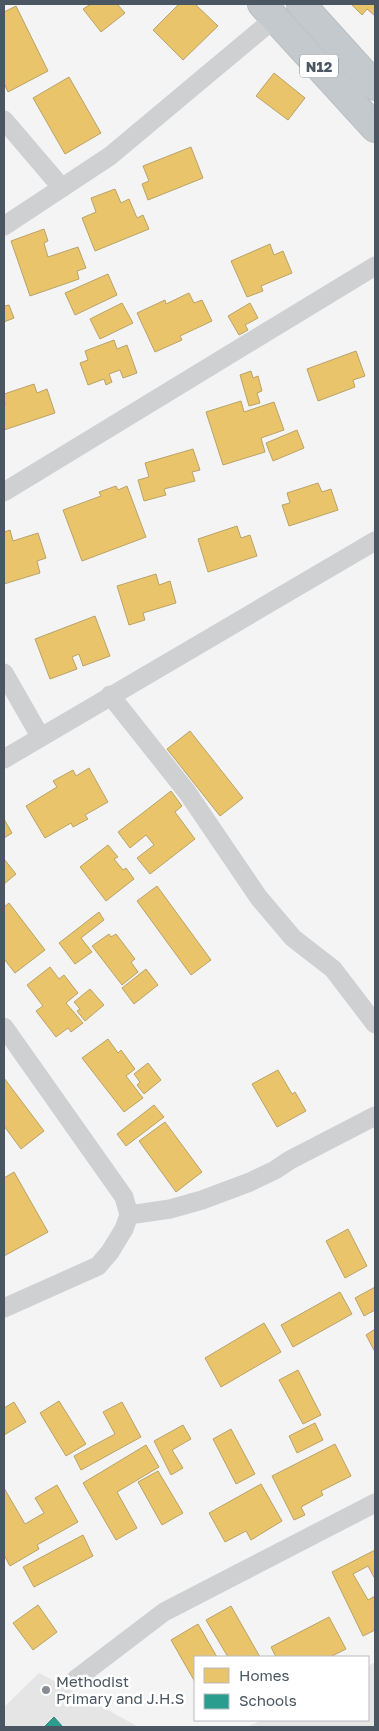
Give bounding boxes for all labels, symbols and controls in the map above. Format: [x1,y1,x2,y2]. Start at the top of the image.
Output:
road number: N12 [300,54,338,78]
legend [194,1656,369,1721]
text: Homes [239,1666,289,1684]
place label: Methodist Primary and J.H.S [56,1672,184,1707]
marker: Methodist Primary and J.H.S [40,1684,52,1696]
text: Schools [239,1691,297,1709]

